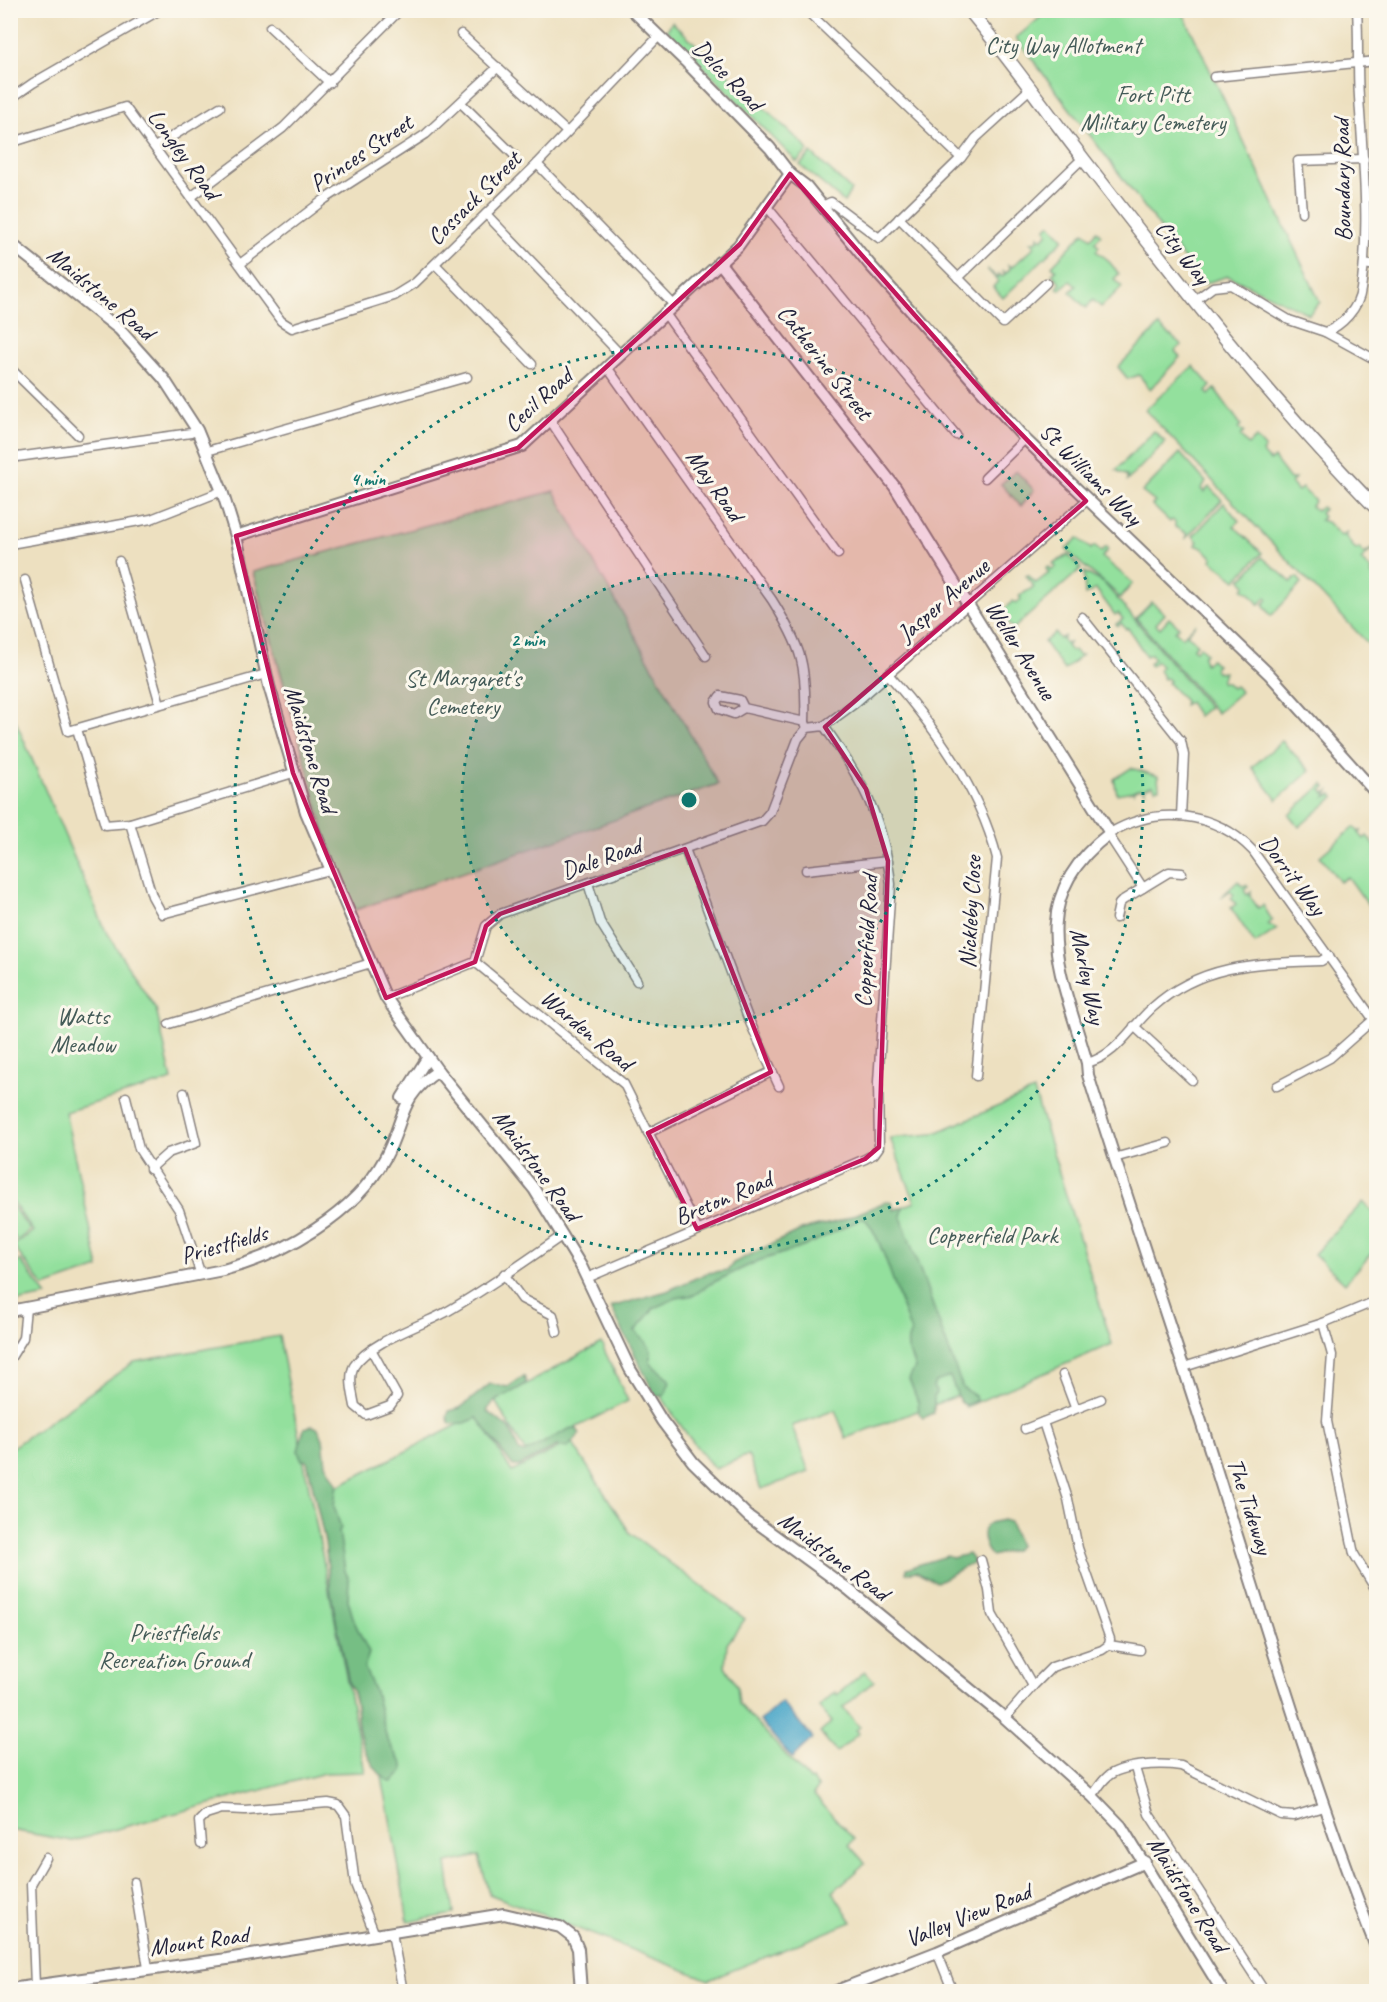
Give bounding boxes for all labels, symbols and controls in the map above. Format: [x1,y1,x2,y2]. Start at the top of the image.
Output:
park label: City Way Allotment [985,30,1144,60]
street label: Delce Road [686,33,772,120]
park label: Fort Pitt Military Cemetery [1080,79,1227,137]
street label: Longley Road [141,103,229,208]
street label: Princes Street [304,107,420,198]
street label: Boundary Road [1326,115,1358,242]
street label: Cossack Street [421,143,529,251]
street label: City Way [1149,214,1218,291]
street label: Maidstone Road [41,239,164,349]
street label: Catherine Street [771,298,880,427]
street label: Cecil Road [497,359,581,439]
street label: St Williams Way [1033,416,1150,533]
street label: May Road [679,443,753,530]
text: 4 min [351,468,386,490]
street label: Jasper Avenue [890,550,997,649]
street label: Weller Avenue [979,595,1064,707]
text: 2 min [511,629,546,651]
park label: St Margaret's Cemetery [405,663,524,721]
street label: Maidstone Road [277,682,346,819]
centre of rings [679,790,699,810]
street label: Dale Road [557,829,648,886]
street label: Dorrit Way [1253,829,1334,923]
street label: Nickleby Close [952,853,988,969]
street label: Copperfield Road [848,870,885,1008]
street label: Marley Way [1063,925,1113,1029]
street label: Warden Road [535,983,642,1080]
park label: Watts Meadow [50,1001,117,1059]
street label: Maidstone Road [486,1103,590,1230]
street label: Breton Road [670,1163,780,1232]
street label: Priestfields [177,1217,273,1271]
park label: Copperfield Park [927,1220,1060,1250]
street label: The Tideway [1220,1454,1280,1560]
street label: Maidstone Road [773,1505,898,1610]
park label: Priestfields Recreation Ground [99,1617,253,1675]
street label: Maidstone Road [1141,1830,1237,1961]
street label: Valley View Road [901,1875,1039,1954]
street label: Mount Road [148,1919,254,1963]

